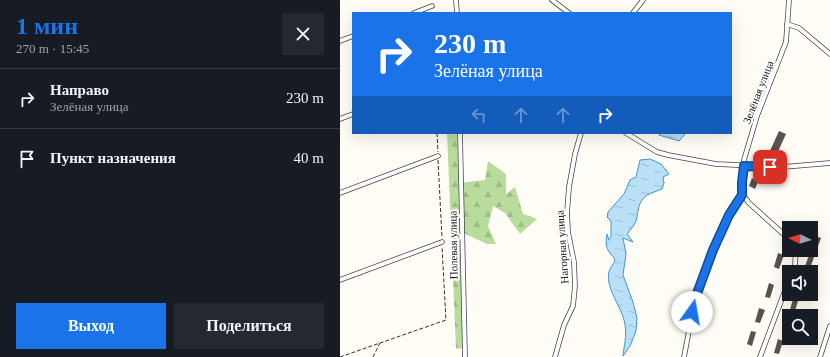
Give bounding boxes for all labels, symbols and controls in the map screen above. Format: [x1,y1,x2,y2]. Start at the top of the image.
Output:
text: 1 мин [16,13,78,39]
button: close [282,13,324,55]
icon: right [368,28,420,80]
text: 230 m [434,28,506,59]
text: 270 m · 15:45 [16,41,89,56]
street label: Зелёная улица [740,59,776,125]
text: Зелёная улица [434,61,543,81]
text: Направо [50,82,109,98]
icon: right [16,88,38,110]
text: 230 m [286,90,324,106]
text: Зелёная улица [50,99,129,114]
icon: left [468,104,490,126]
icon: ahead [510,104,532,126]
icon: ahead [552,104,574,126]
icon: right [594,104,616,126]
icon: arrive [16,148,38,170]
text: Пункт назначения [50,150,176,166]
text: 40 m [294,150,324,166]
pin [753,150,787,184]
icon: arrive [759,156,781,178]
street label: Полевая улица [446,210,460,279]
street label: Нагорная улица [553,210,571,284]
north arrow [782,221,818,257]
map controls [782,221,818,345]
button: sound [782,265,818,301]
position arrow [671,291,713,333]
button: Выход [16,303,166,349]
button: Поделиться [174,303,324,349]
button: search [782,309,818,345]

